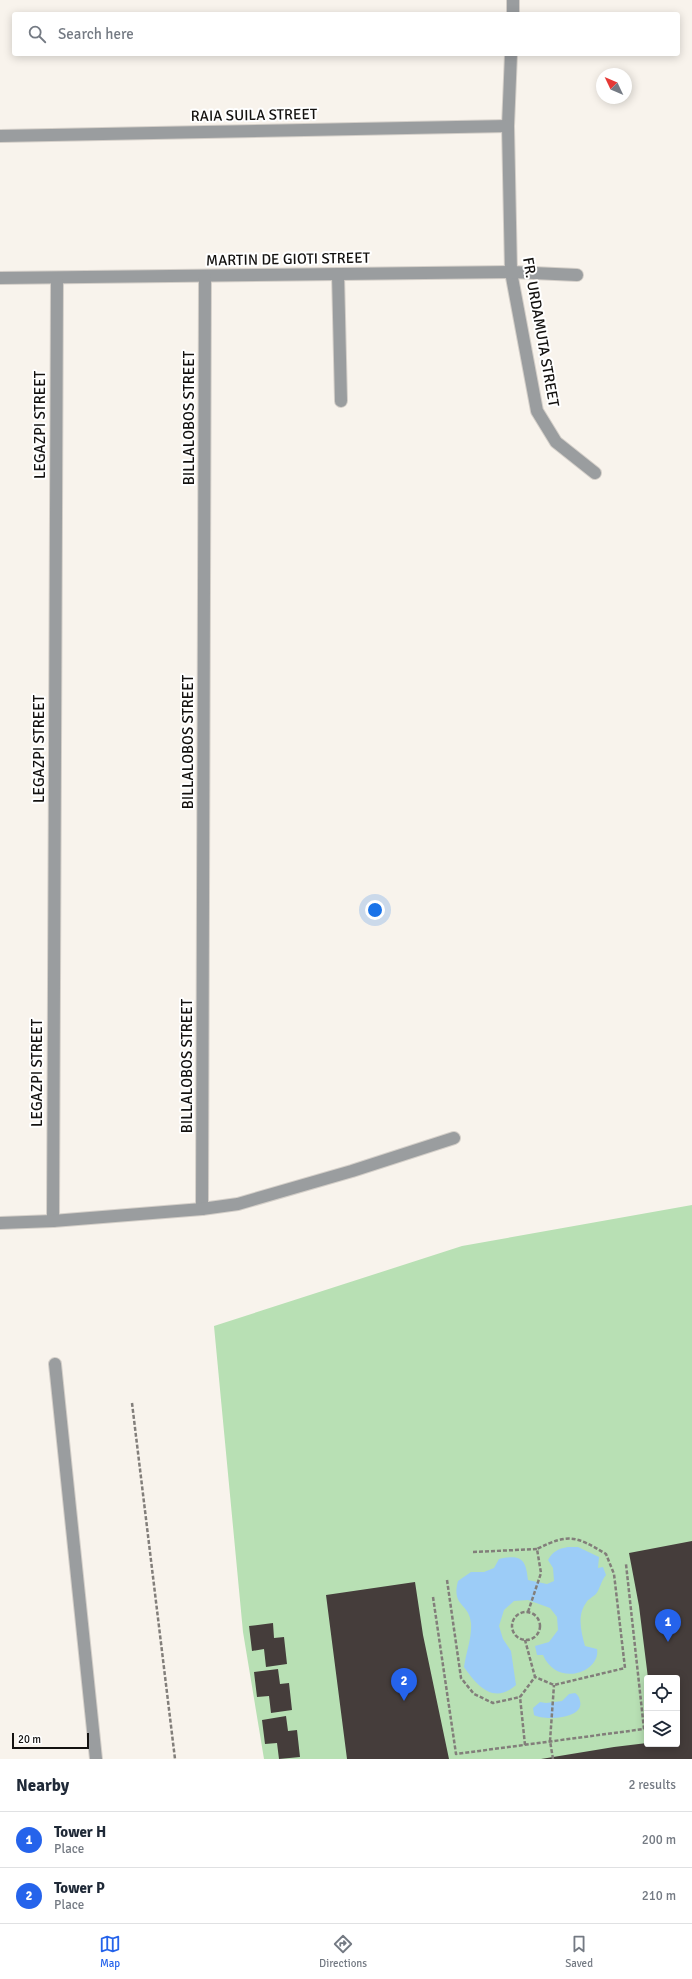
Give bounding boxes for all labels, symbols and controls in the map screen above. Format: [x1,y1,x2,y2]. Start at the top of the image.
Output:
search box [12,12,680,56]
icon: search [26,23,48,45]
text: Search here [58,25,134,43]
north arrow [596,68,632,104]
street label: RAIA SUILA STREET [191,105,318,125]
street label: MARTIN DE GIOTI STREET [206,249,371,269]
street label: FR. URDAMUTA STREET [519,256,563,409]
street label: BILLALOBOS STREET [180,350,198,485]
street label: LEGAZPI STREET [31,370,49,479]
street label: BILLALOBOS STREET [179,674,197,809]
street label: LEGAZPI STREET [30,694,48,803]
your location [365,900,385,920]
street label: BILLALOBOS STREET [178,998,196,1133]
street label: LEGAZPI STREET [28,1018,46,1127]
pin: 1 [655,1609,681,1642]
pin: 2 [391,1668,417,1701]
map controls [644,1675,680,1747]
button: locate [644,1675,680,1711]
button: layers [644,1711,680,1747]
scale bar [12,1731,89,1750]
text: 20 m [18,1733,41,1746]
text: Nearby [16,1775,69,1796]
text: 2 results [628,1777,676,1793]
text: Tower H [54,1823,106,1841]
text: 1 [25,1832,33,1848]
text: 200 m [642,1832,676,1848]
text: Place [54,1841,84,1857]
text: Tower P [54,1879,105,1897]
text: 2 [25,1888,33,1904]
text: 210 m [642,1888,676,1904]
text: Place [54,1897,84,1913]
tab: Map [99,1933,121,1970]
tab: Directions [319,1933,367,1970]
tab: Saved [565,1933,593,1970]

